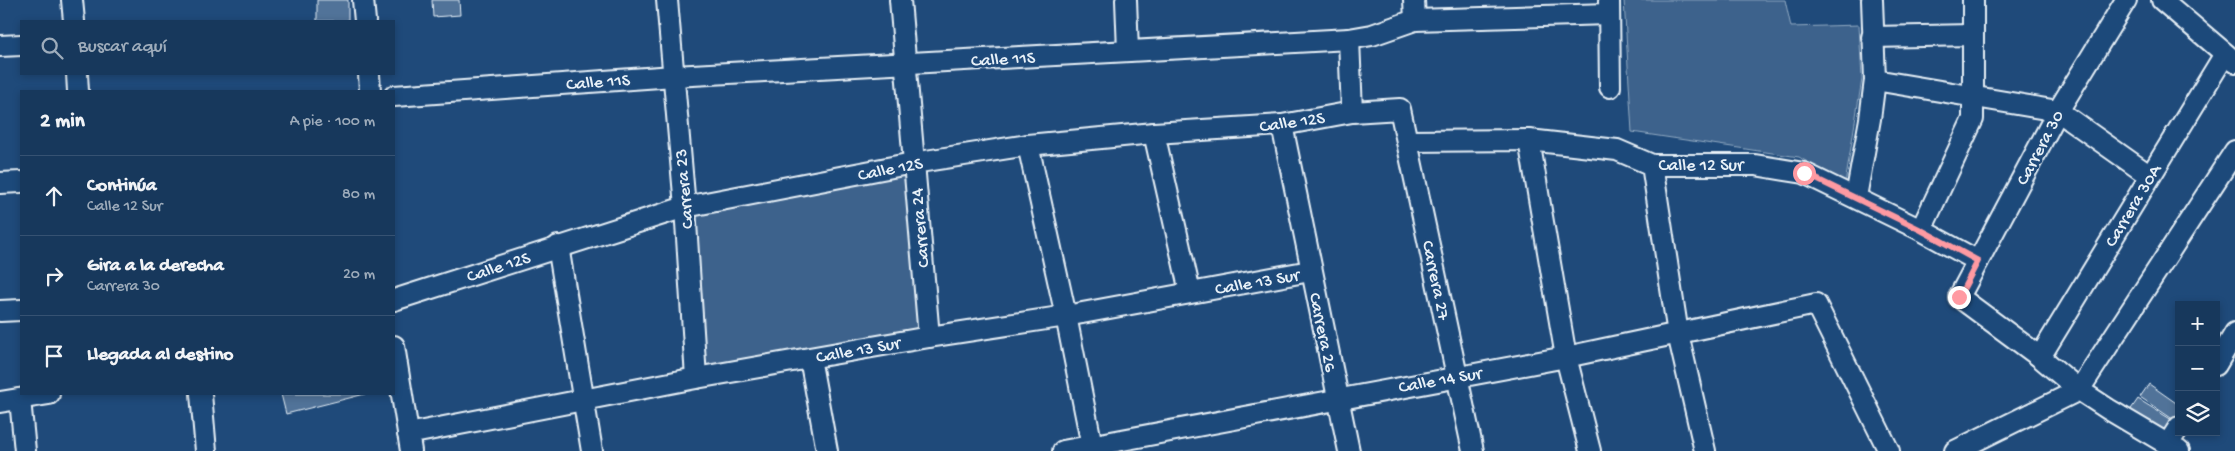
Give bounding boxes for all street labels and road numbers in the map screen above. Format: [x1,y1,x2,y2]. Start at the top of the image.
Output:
street label: Calle 11S [971,48,1036,73]
street label: Calle 11S [565,71,632,96]
street label: Carrera 30 [2013,107,2070,189]
street label: Calle 12S [1258,108,1327,138]
street label: Carrera 23 [672,148,699,230]
street label: Calle 12S [856,154,925,187]
street label: Calle 12 Sur [1659,156,1745,177]
street label: Carrera 30A [2101,160,2168,251]
street label: Carrera 24 [908,187,935,268]
street label: Carrera 27 [1416,239,1453,323]
street label: Calle 12S [464,248,534,289]
street label: Calle 13 Sur [1214,265,1303,301]
street label: Carrera 26 [1303,291,1340,375]
street label: Calle 13 Sur [815,333,904,369]
street label: Calle 14 Sur [1397,364,1485,399]

